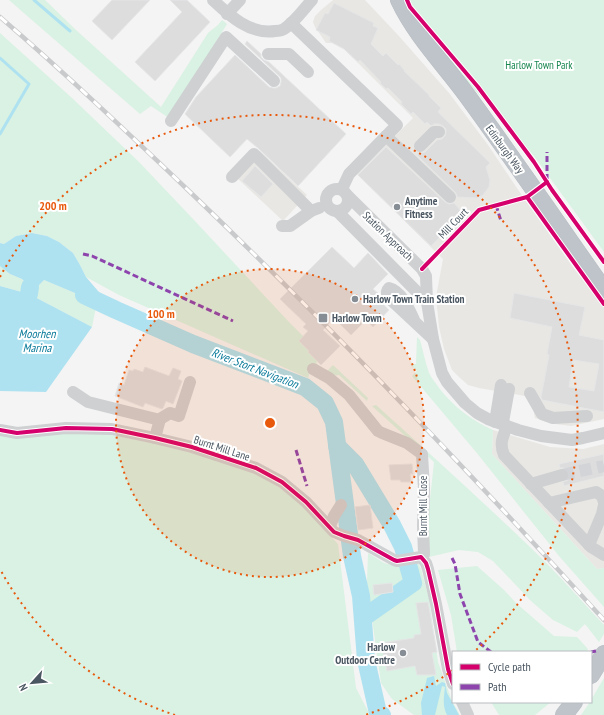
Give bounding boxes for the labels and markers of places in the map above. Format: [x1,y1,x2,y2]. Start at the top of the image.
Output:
place label: Anytime Fitness [404,194,438,221]
marker: Anytime Fitness [392,202,402,212]
place label: Harlow Town Train Station [363,292,465,306]
marker: Harlow Town Train Station [350,294,360,304]
place label: Harlow Town [332,311,382,325]
marker: Harlow Town [317,312,329,324]
centre of rings [263,416,277,430]
place label: Harlow Outdoor Centre [335,640,395,667]
marker: Harlow Outdoor Centre [398,648,408,658]

